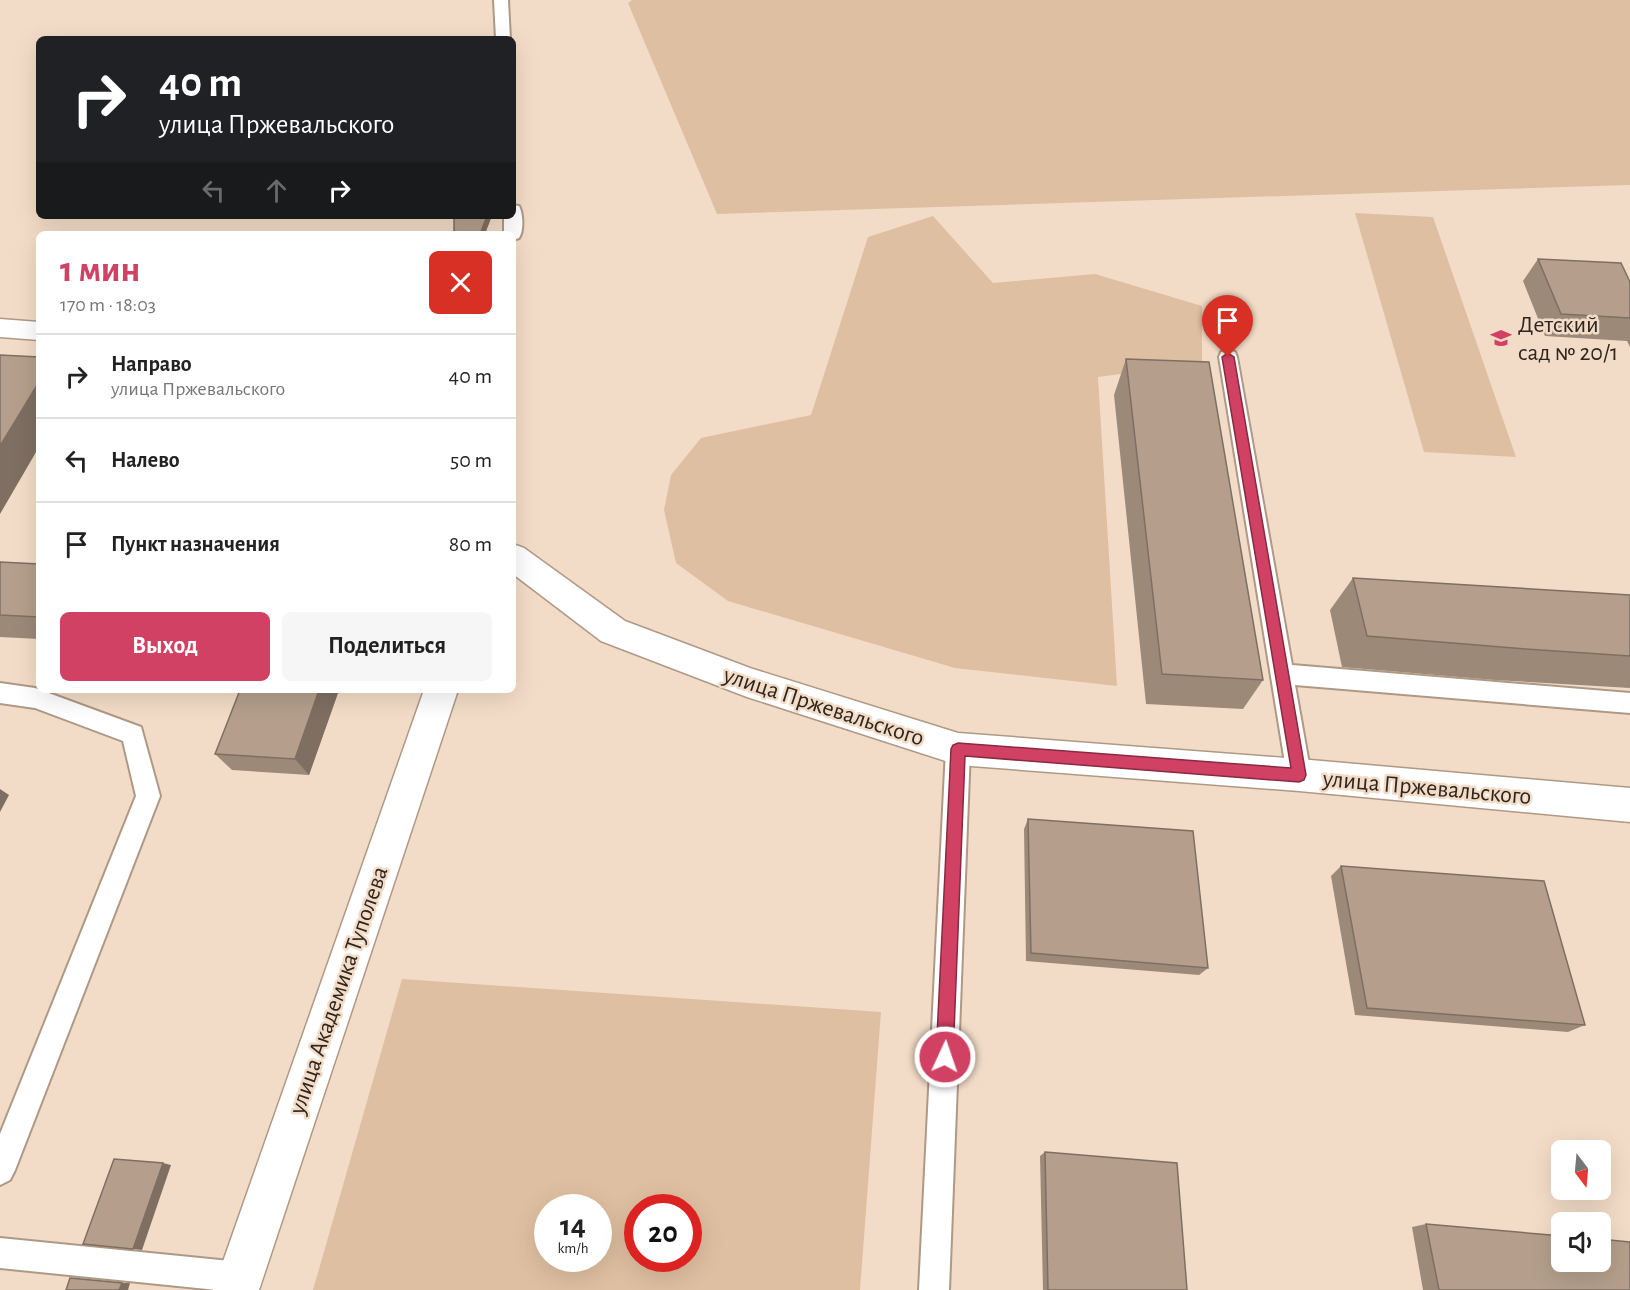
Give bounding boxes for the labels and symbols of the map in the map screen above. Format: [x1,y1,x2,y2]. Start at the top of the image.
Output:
pin [1202,295,1253,357]
place label: Детский сад № 20/1 [1518,313,1618,365]
school or university icon: Детский сад № 20/1 [1489,326,1513,350]
street label: улица Пржевальского [720,663,927,751]
street label: улица Пржевальского [1321,767,1532,809]
street label: улица Академика Туполева [285,863,393,1118]
position arrow [913,1025,977,1089]
north arrow [1551,1140,1611,1200]
speed limit sign: 20 [624,1194,702,1272]

